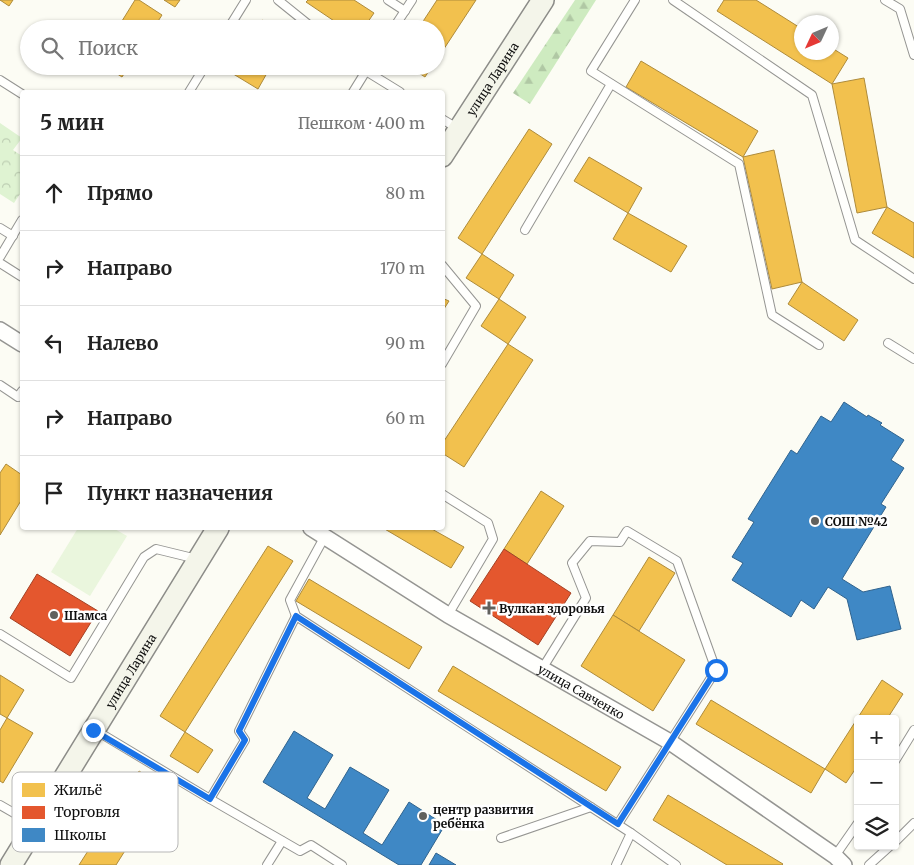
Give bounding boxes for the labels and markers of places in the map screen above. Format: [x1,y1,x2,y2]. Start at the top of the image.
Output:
place label: СОШ №42 [825,514,888,529]
marker: СОШ №42 [809,515,821,527]
place label: Вулкан здоровья [499,601,605,616]
marker: Вулкан здоровья [483,602,495,614]
place label: Шамса [64,608,108,623]
marker: Шамса [48,609,60,621]
place label: центр развития ребёнка [433,802,534,831]
marker: центр развития ребёнка [417,810,429,822]

